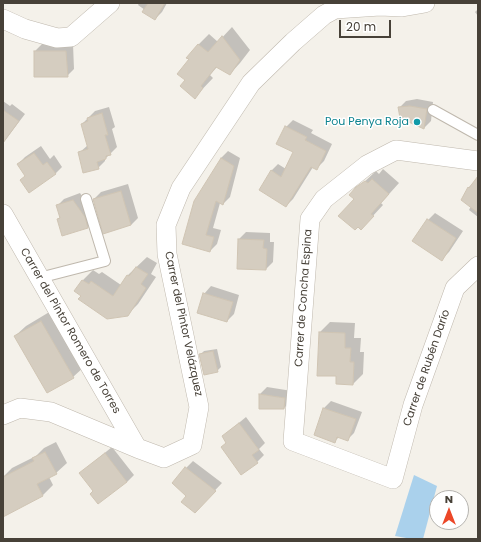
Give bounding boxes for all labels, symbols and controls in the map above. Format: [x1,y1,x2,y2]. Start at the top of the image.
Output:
scale bar [341,12,393,38]
text: 20 m [346,18,376,35]
place label: Pou Penya Roja [325,115,409,129]
marker: Pou Penya Roja [412,117,422,127]
street label: Carrer de Concha Espina [293,229,315,367]
street label: Carrer del Pintor Romero de Torres [17,246,123,416]
street label: Carrer del Pintor Velázquez [161,250,205,398]
street label: Carrer de Rubén Darío [401,308,453,428]
north arrow [429,490,469,530]
text: N [445,491,453,507]

